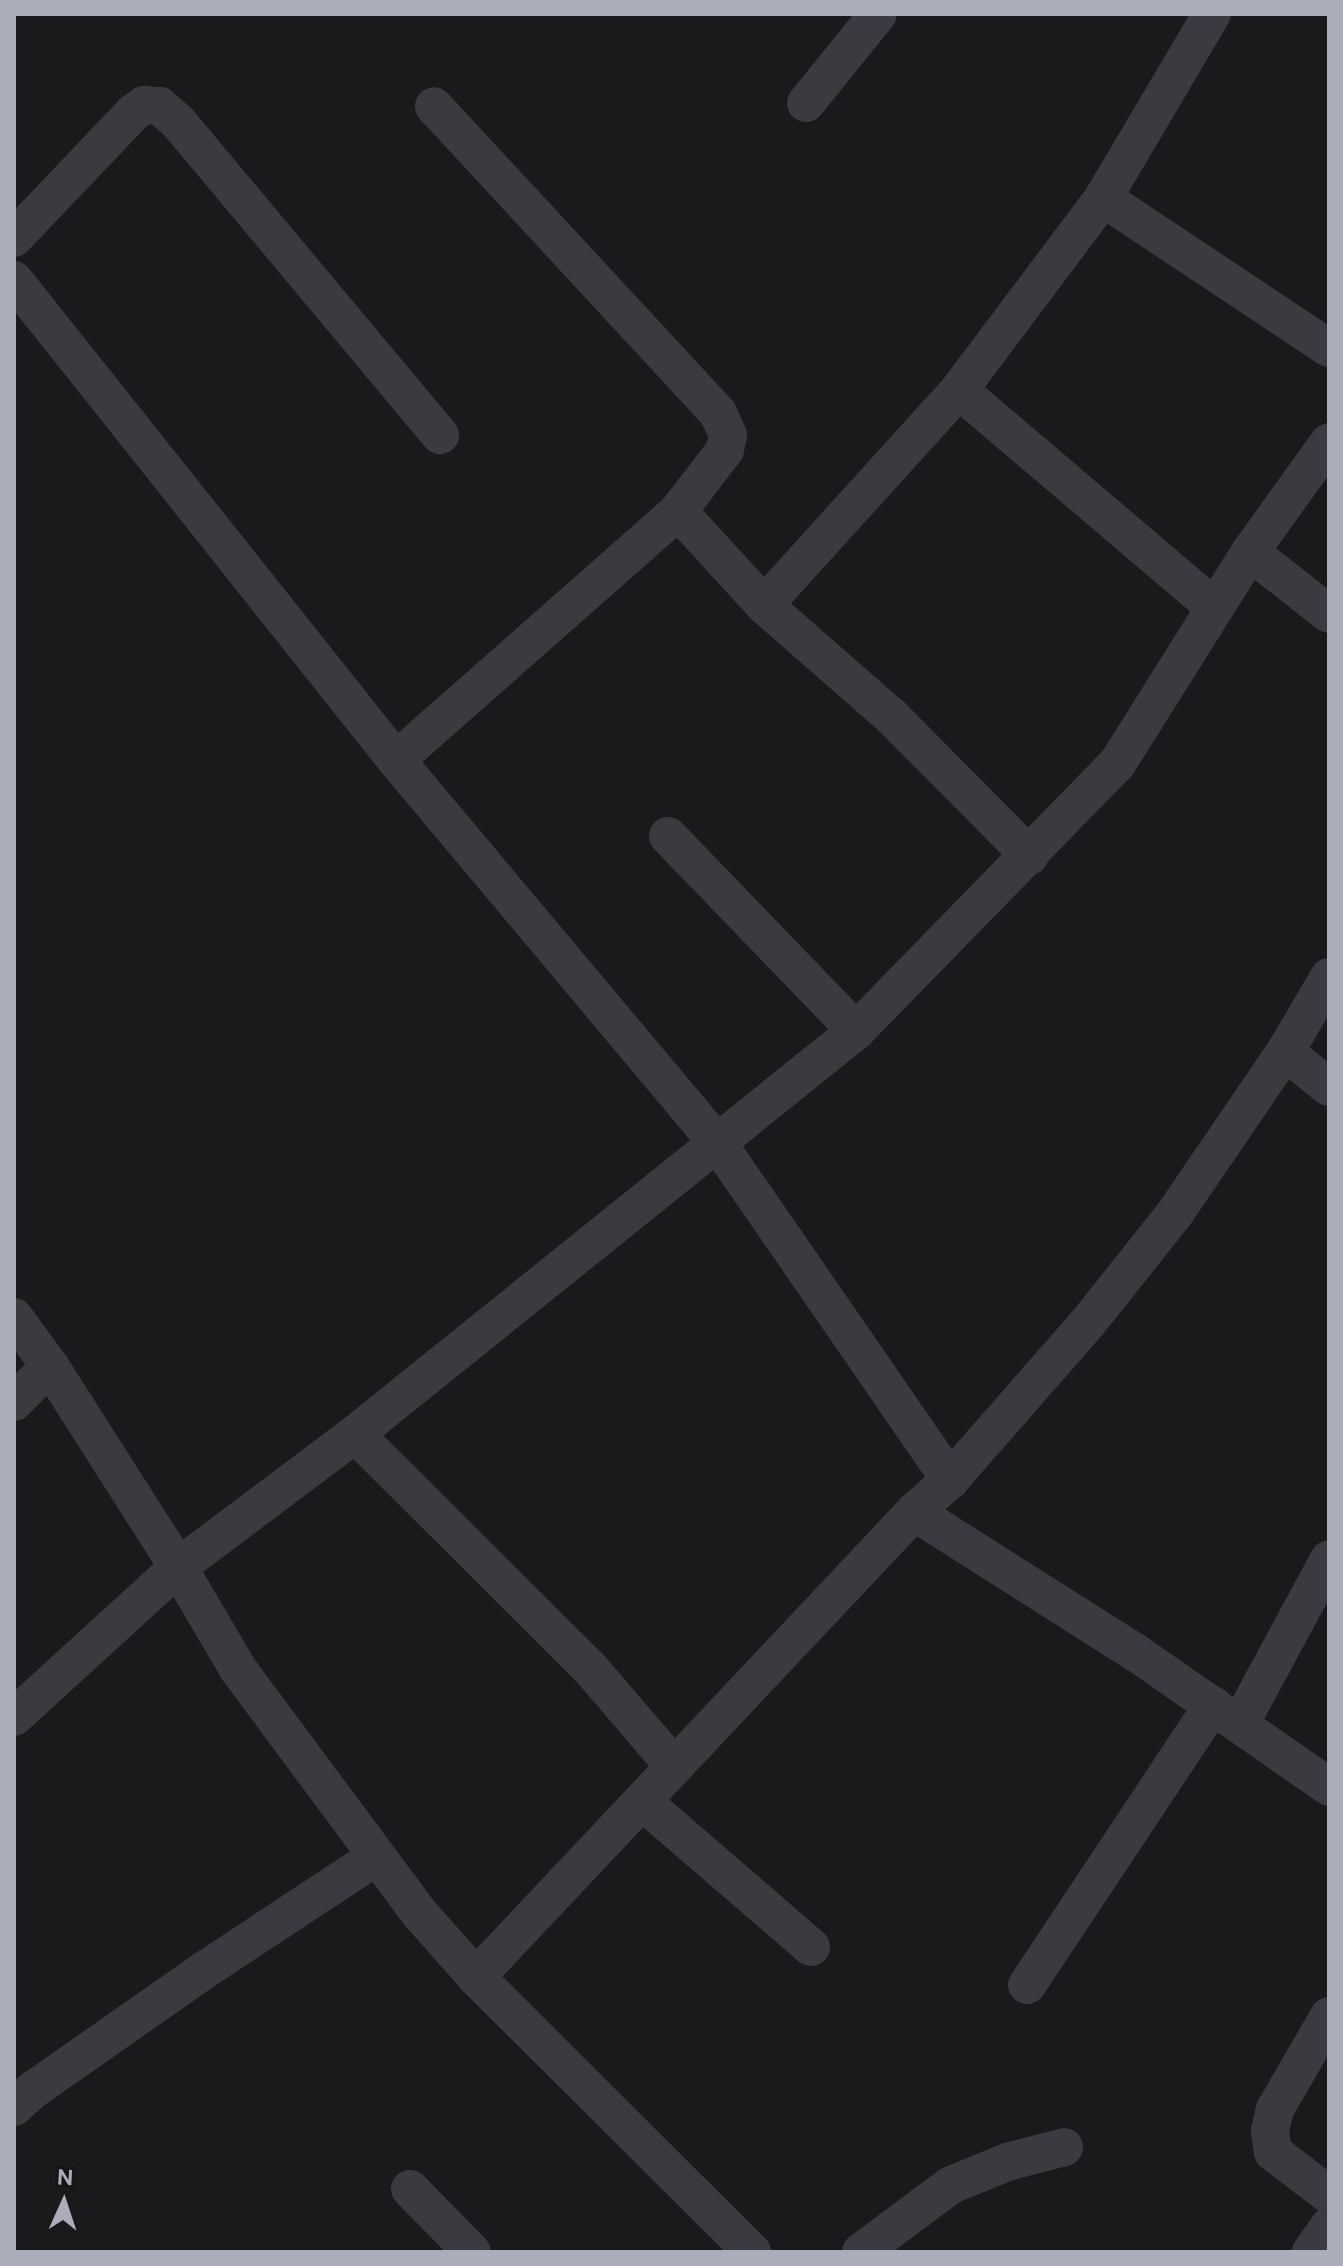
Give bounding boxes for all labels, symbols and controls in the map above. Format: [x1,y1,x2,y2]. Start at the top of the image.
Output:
north arrow [24,2162,104,2242]
text: N [57,2163,74,2192]

